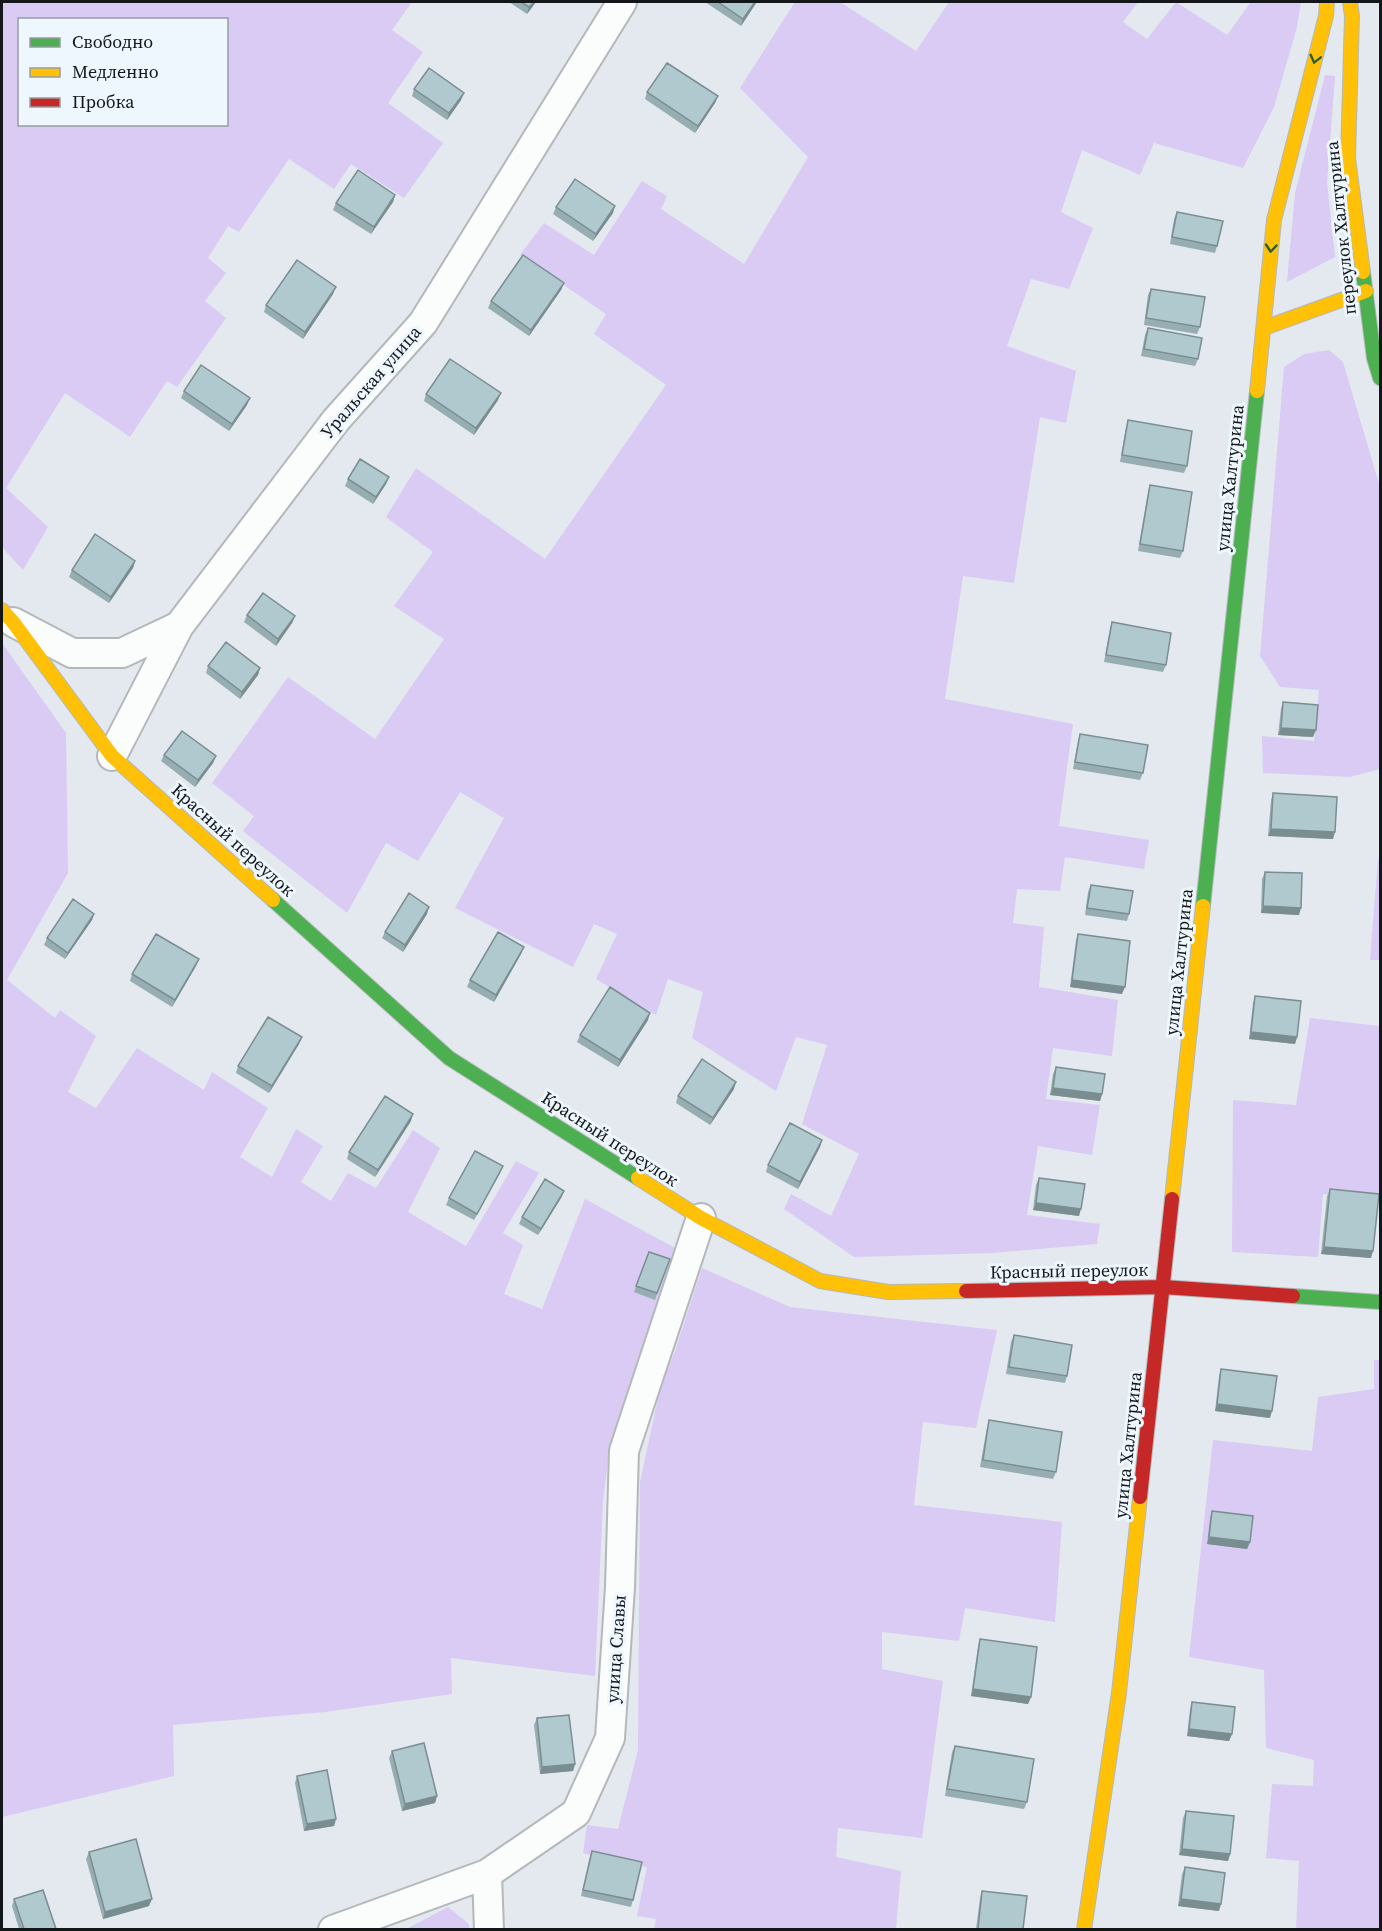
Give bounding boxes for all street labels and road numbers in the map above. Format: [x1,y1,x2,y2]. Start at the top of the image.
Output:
street label: переулок Халтурина [1319,139,1362,316]
street label: Уральская улица [315,319,427,443]
street label: улица Халтурина [1209,402,1250,553]
street label: Красный переулок [166,777,301,902]
street label: улица Халтурина [1158,886,1199,1037]
street label: Красный переулок [537,1085,683,1192]
street label: Красный переулок [990,1257,1148,1284]
street label: улица Халтурина [1107,1369,1148,1520]
street label: улица Славы [599,1594,632,1704]

